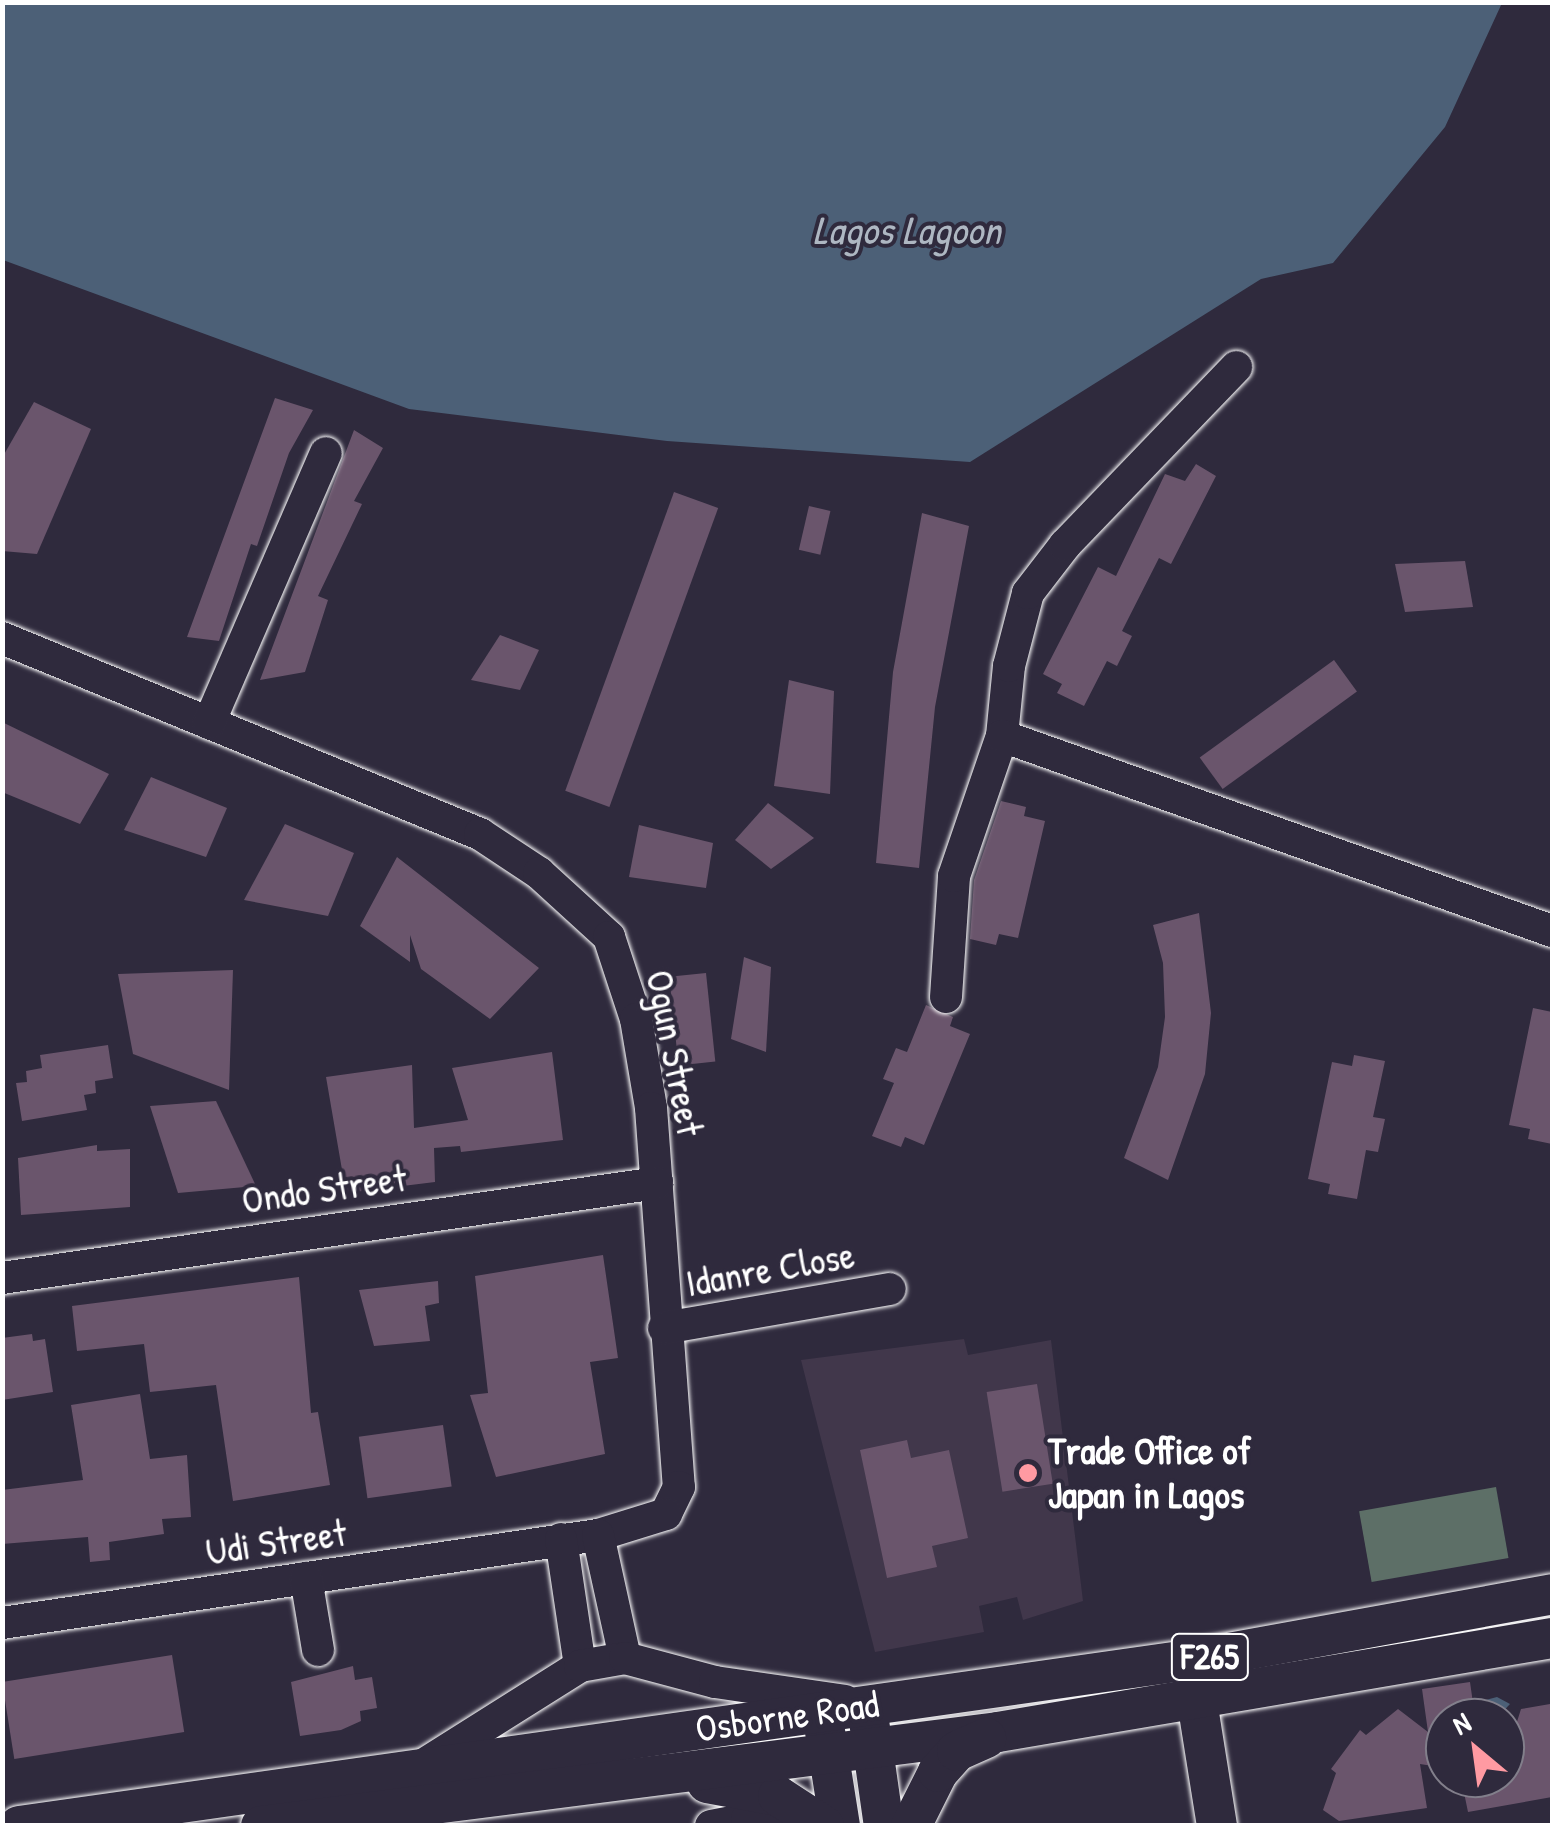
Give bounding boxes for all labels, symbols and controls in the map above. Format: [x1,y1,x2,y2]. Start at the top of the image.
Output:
water label: Lagos Lagoon [813,205,1001,253]
street label: Ogun Street [637,966,713,1140]
street label: Ondo Street [239,1155,409,1223]
street label: Idanre Close [682,1232,858,1306]
place label: Trade Office of Japan in Lagos [1048,1428,1251,1518]
marker: Trade Office of Japan in Lagos [1017,1462,1039,1484]
street label: Udi Street [203,1510,349,1574]
road number: F265 [1170,1627,1250,1687]
street label: Osborne Road [692,1681,882,1751]
north arrow [1425,1698,1525,1798]
text: N [1446,1703,1477,1744]

